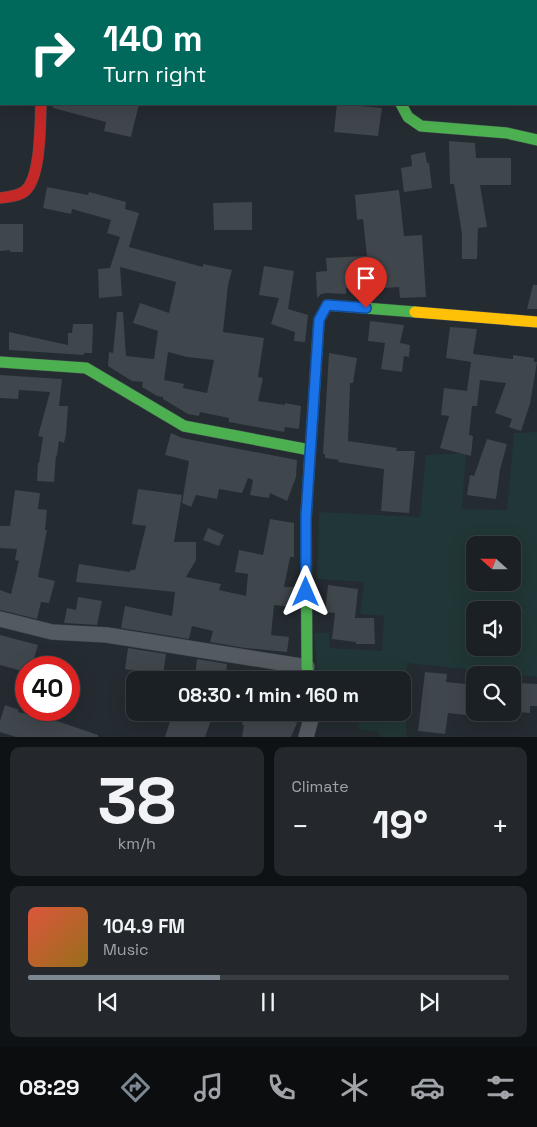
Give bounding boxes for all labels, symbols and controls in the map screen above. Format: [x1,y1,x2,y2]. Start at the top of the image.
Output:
text: 140 m [103,17,203,61]
icon: right [20,20,85,85]
text: Turn right [103,60,206,88]
pin [345,257,387,308]
icon: arrive [352,264,380,292]
north arrow [466,536,521,591]
map controls [466,536,521,721]
position arrow [279,565,331,617]
button: sound [466,601,521,656]
speed limit sign: 40 [15,656,80,721]
button: search [466,666,521,721]
text: 08:30 · 1 min · 160 m [178,683,359,708]
text: 38 [97,759,176,842]
text: Climate [292,776,349,797]
text: 19° [372,801,428,849]
text: − [292,808,309,844]
text: + [492,808,509,844]
text: km/h [118,833,156,854]
text: 104.9 FM [103,914,185,939]
text: Music [103,939,149,960]
icon: previous [94,988,122,1016]
icon: pause [254,988,282,1016]
icon: next [415,988,443,1016]
icon: directions [118,1070,153,1105]
icon: music [191,1070,226,1105]
icon: phone [264,1070,299,1105]
icon: climate [337,1070,372,1105]
icon: car [410,1070,445,1105]
icon: filters [483,1070,518,1105]
text: 08:29 [19,1073,80,1101]

